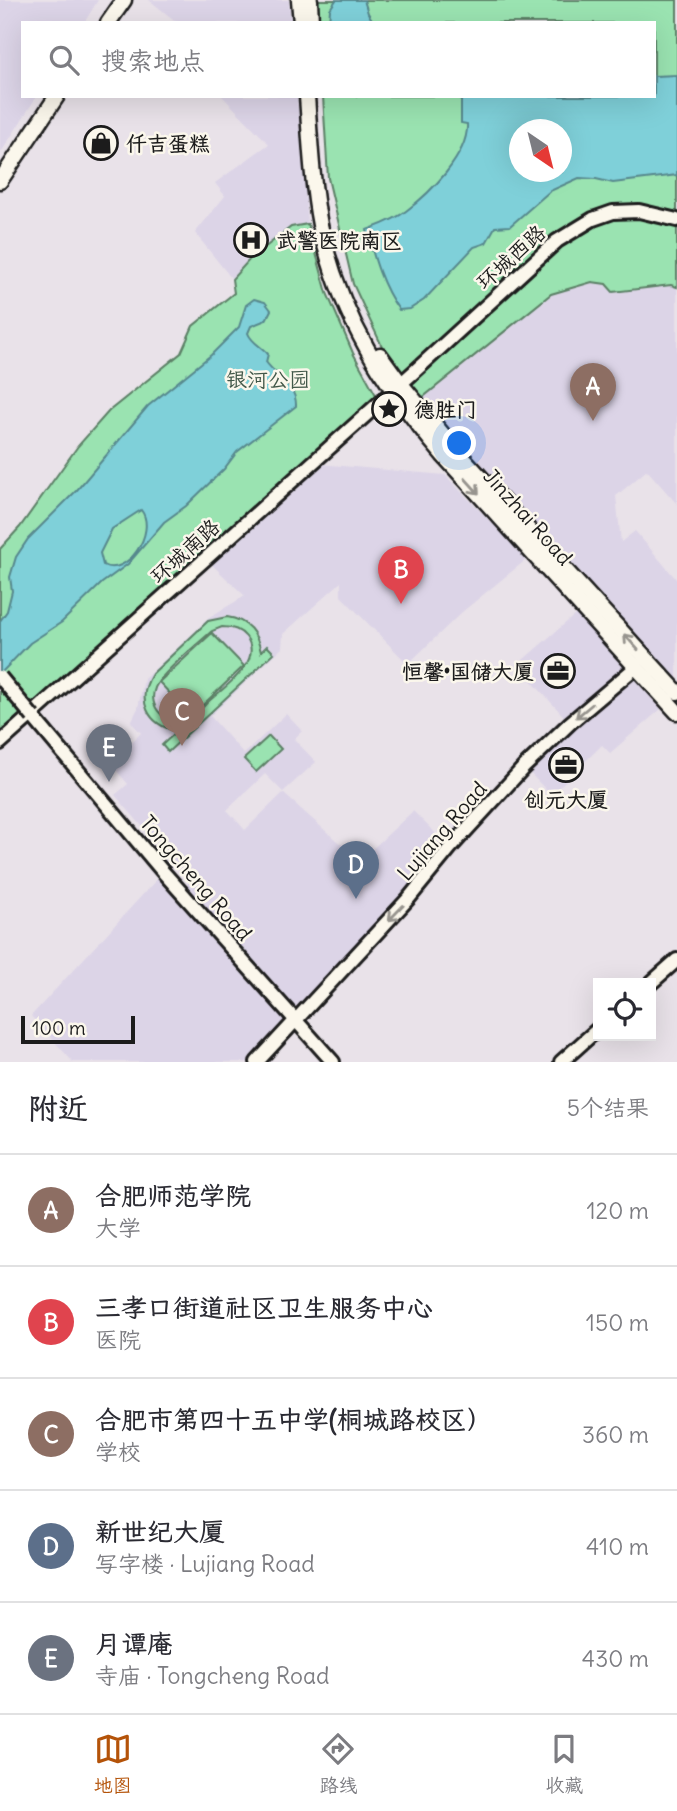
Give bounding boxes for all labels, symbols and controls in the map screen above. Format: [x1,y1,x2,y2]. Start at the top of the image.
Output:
search box [21,21,656,98]
icon: search [45,41,83,79]
text: 搜索地点 [101,44,205,77]
north arrow [509,119,572,182]
shop icon: 仟吉蛋糕 [82,124,120,162]
place label: 仟吉蛋糕 [126,130,210,157]
street label: 环城西路 [471,219,551,295]
hospital icon: 武警医院南区 [232,221,270,259]
place label: 武警医院南区 [276,227,402,254]
pin: A [570,363,616,421]
park label: 银河公园 [226,366,310,393]
place icon: 德胜门 [370,390,408,428]
place label: 德胜门 [414,396,477,423]
your location [442,426,476,460]
street label: Jinzhai Road [478,463,578,571]
one-way arrow [463,477,480,494]
street label: 环城南路 [145,513,225,589]
pin: B [378,546,424,604]
one-way arrow [623,633,639,651]
office icon: 恒馨•国储大厦 [539,652,577,690]
place label: 恒馨•国储大厦 [402,658,534,685]
pin: C [159,688,205,746]
one-way arrow [575,703,593,719]
pin: E [86,724,132,782]
office icon: 创元大厦 [547,746,585,784]
street label: Lujiang Road [391,776,493,886]
place label: 创元大厦 [524,786,608,813]
street label: Tongcheng Road [134,810,258,946]
pin: D [333,841,379,899]
one-way arrow [387,904,404,921]
map controls [593,978,656,1041]
button: locate [593,978,656,1041]
scale bar [21,1013,135,1045]
text: 100 m [32,1016,86,1040]
text: 附近 [28,1089,88,1127]
text: 5个结果 [567,1093,649,1122]
text: 合肥师范学院 [95,1179,251,1212]
text: A [44,1196,58,1225]
text: 120 m [586,1196,649,1225]
text: 大学 [95,1213,141,1242]
text: 三孝口街道社区卫生服务中心 [95,1291,433,1324]
text: B [43,1308,59,1337]
text: 150 m [586,1308,649,1337]
text: 医院 [95,1325,141,1354]
text: 合肥市第四十五中学(桐城路校区） [95,1403,493,1436]
text: C [43,1420,59,1449]
text: 360 m [582,1420,649,1449]
text: 学校 [95,1437,141,1466]
text: 新世纪大厦 [95,1515,225,1548]
text: D [43,1532,59,1561]
text: 410 m [586,1532,649,1561]
text: 写字楼 · Lujiang Road [95,1549,315,1578]
text: 月谭庵 [95,1627,173,1660]
text: E [44,1644,58,1673]
text: 430 m [582,1644,649,1673]
text: 寺庙 · Tongcheng Road [95,1661,330,1690]
tab: 地图 [94,1730,132,1797]
tab: 路线 [319,1730,357,1797]
tab: 收藏 [545,1730,583,1797]

